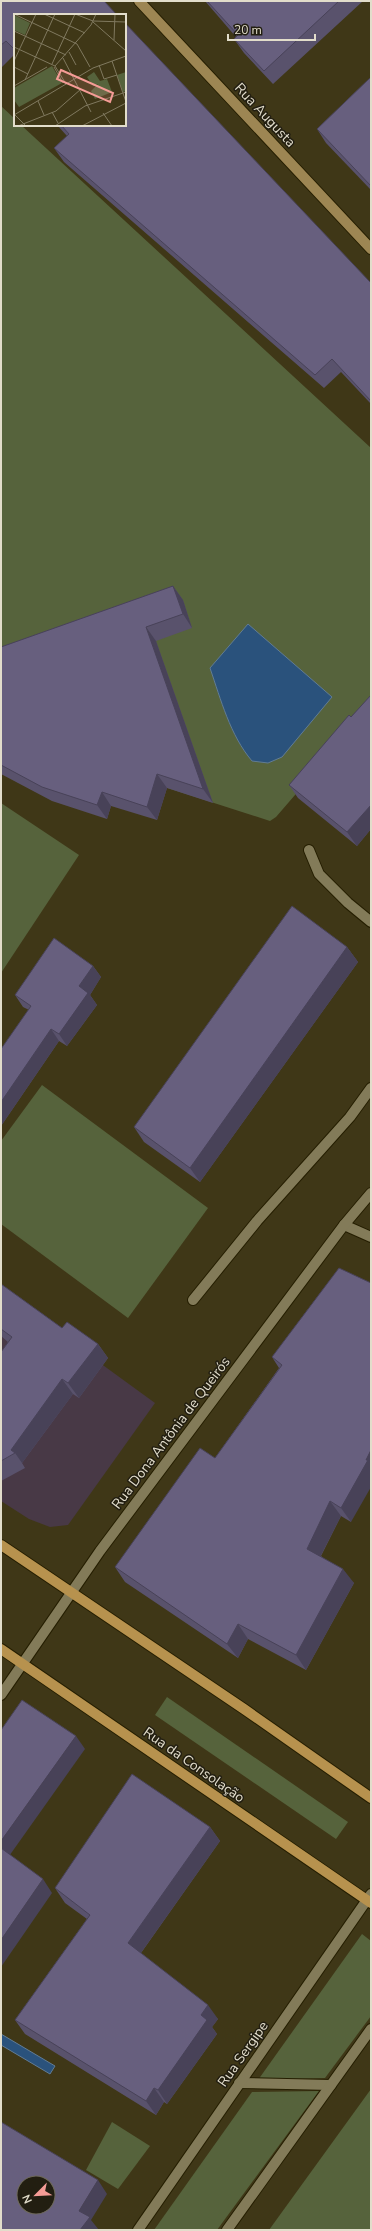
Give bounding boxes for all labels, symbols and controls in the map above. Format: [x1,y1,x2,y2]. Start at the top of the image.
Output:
inset map [14,14,126,126]
scale bar [228,16,315,42]
text: 20 m [234,22,262,38]
street label: Rua Augusta [230,79,300,151]
street label: Rua Dona Antônia de Queirós [107,1353,235,1513]
street label: Rua da Consolação [139,1723,249,1807]
street label: Rua Sergipe [213,2017,273,2091]
north arrow [16,2175,56,2215]
text: N [19,2192,36,2206]

